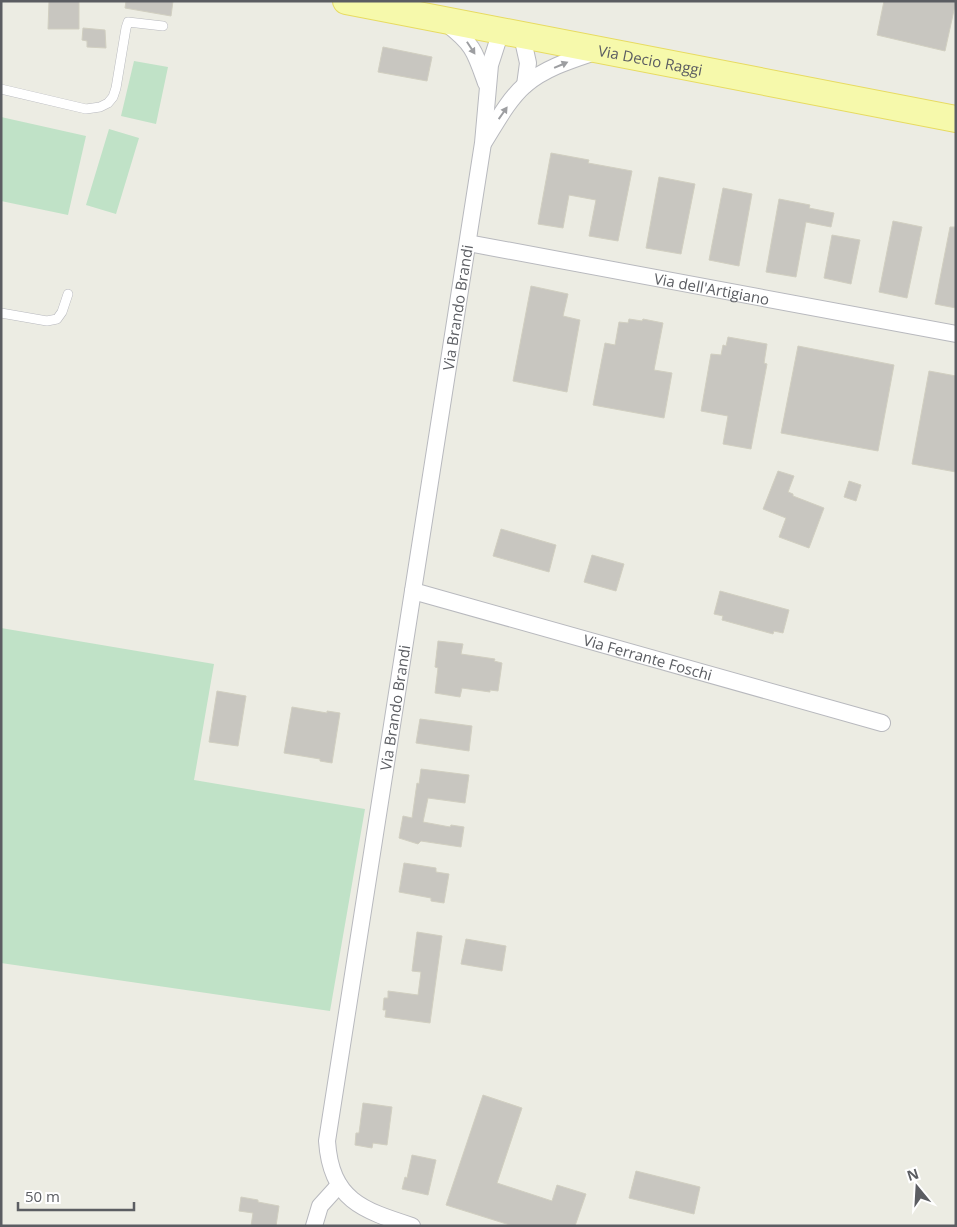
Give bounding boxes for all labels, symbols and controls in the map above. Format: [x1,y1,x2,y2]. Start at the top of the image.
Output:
street label: Via Decio Raggi [596,40,704,80]
one-way arrow [467,41,476,54]
one-way arrow [554,60,568,68]
one-way arrow [498,107,508,120]
street label: Via Brando Brandi [438,243,477,372]
street label: Via dell'Artigiano [653,268,771,309]
street label: Via Ferrante Foschi [581,629,715,685]
street label: Via Brando Brandi [375,643,414,772]
north arrow [892,1162,942,1212]
text: N [904,1163,921,1185]
scale bar [18,1180,134,1212]
text: 50 m [25,1186,60,1206]

